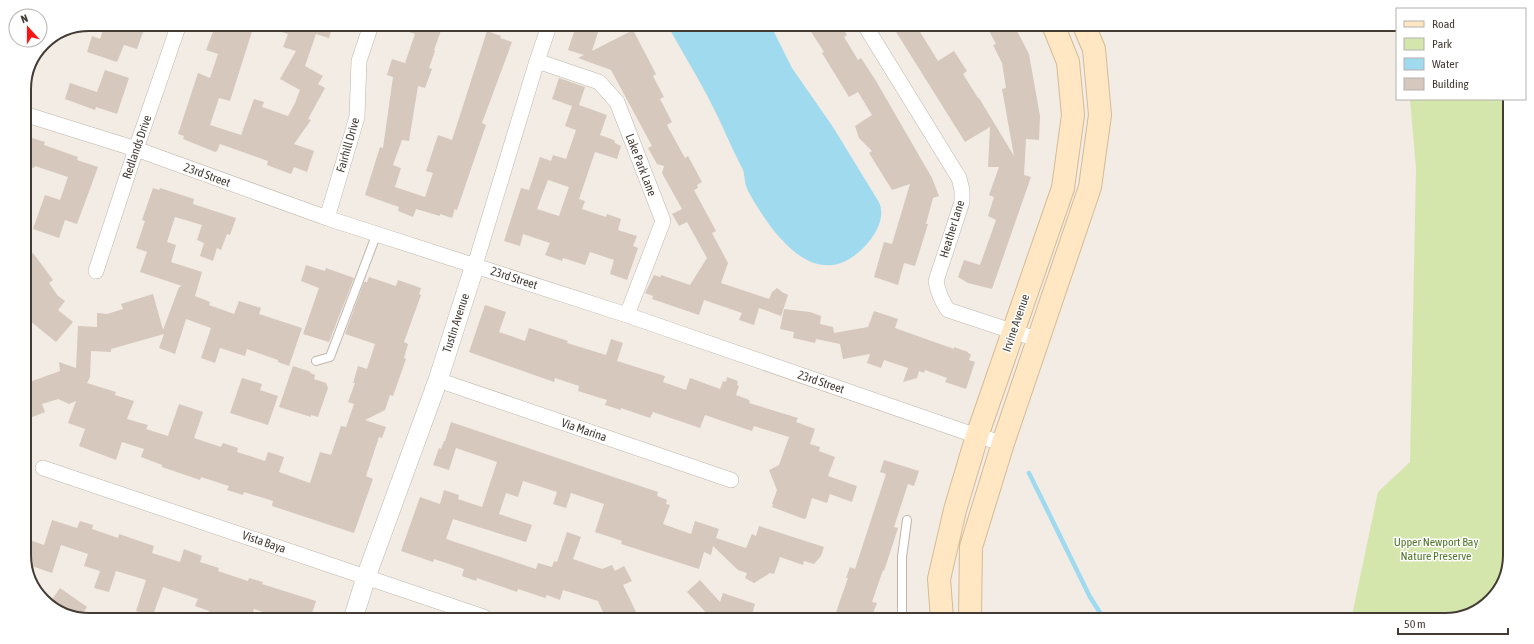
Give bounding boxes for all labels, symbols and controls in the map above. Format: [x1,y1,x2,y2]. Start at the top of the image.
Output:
north arrow [8,8,48,48]
legend [1396,8,1526,100]
text: N [19,12,30,25]
text: Road [1432,17,1455,31]
text: Park [1432,37,1453,51]
text: Water [1432,57,1459,71]
text: Building [1432,77,1470,91]
street label: Redlands Drive [120,113,154,181]
street label: Fairhill Drive [334,116,362,174]
street label: Lake Park Lane [623,132,659,198]
street label: 23rd Street [182,160,233,190]
street label: Heather Lane [937,199,967,259]
street label: 23rd Street [489,264,540,292]
street label: Tustin Avenue [440,292,472,354]
street label: Irvine Avenue [1000,292,1032,354]
street label: 23rd Street [796,367,847,397]
street label: Via Marina [559,416,609,444]
street label: Vista Baya [240,528,288,556]
park label: Upper Newport Bay Nature Preserve [1394,535,1478,563]
scale bar [1398,610,1508,636]
text: 50 m [1404,617,1426,631]

